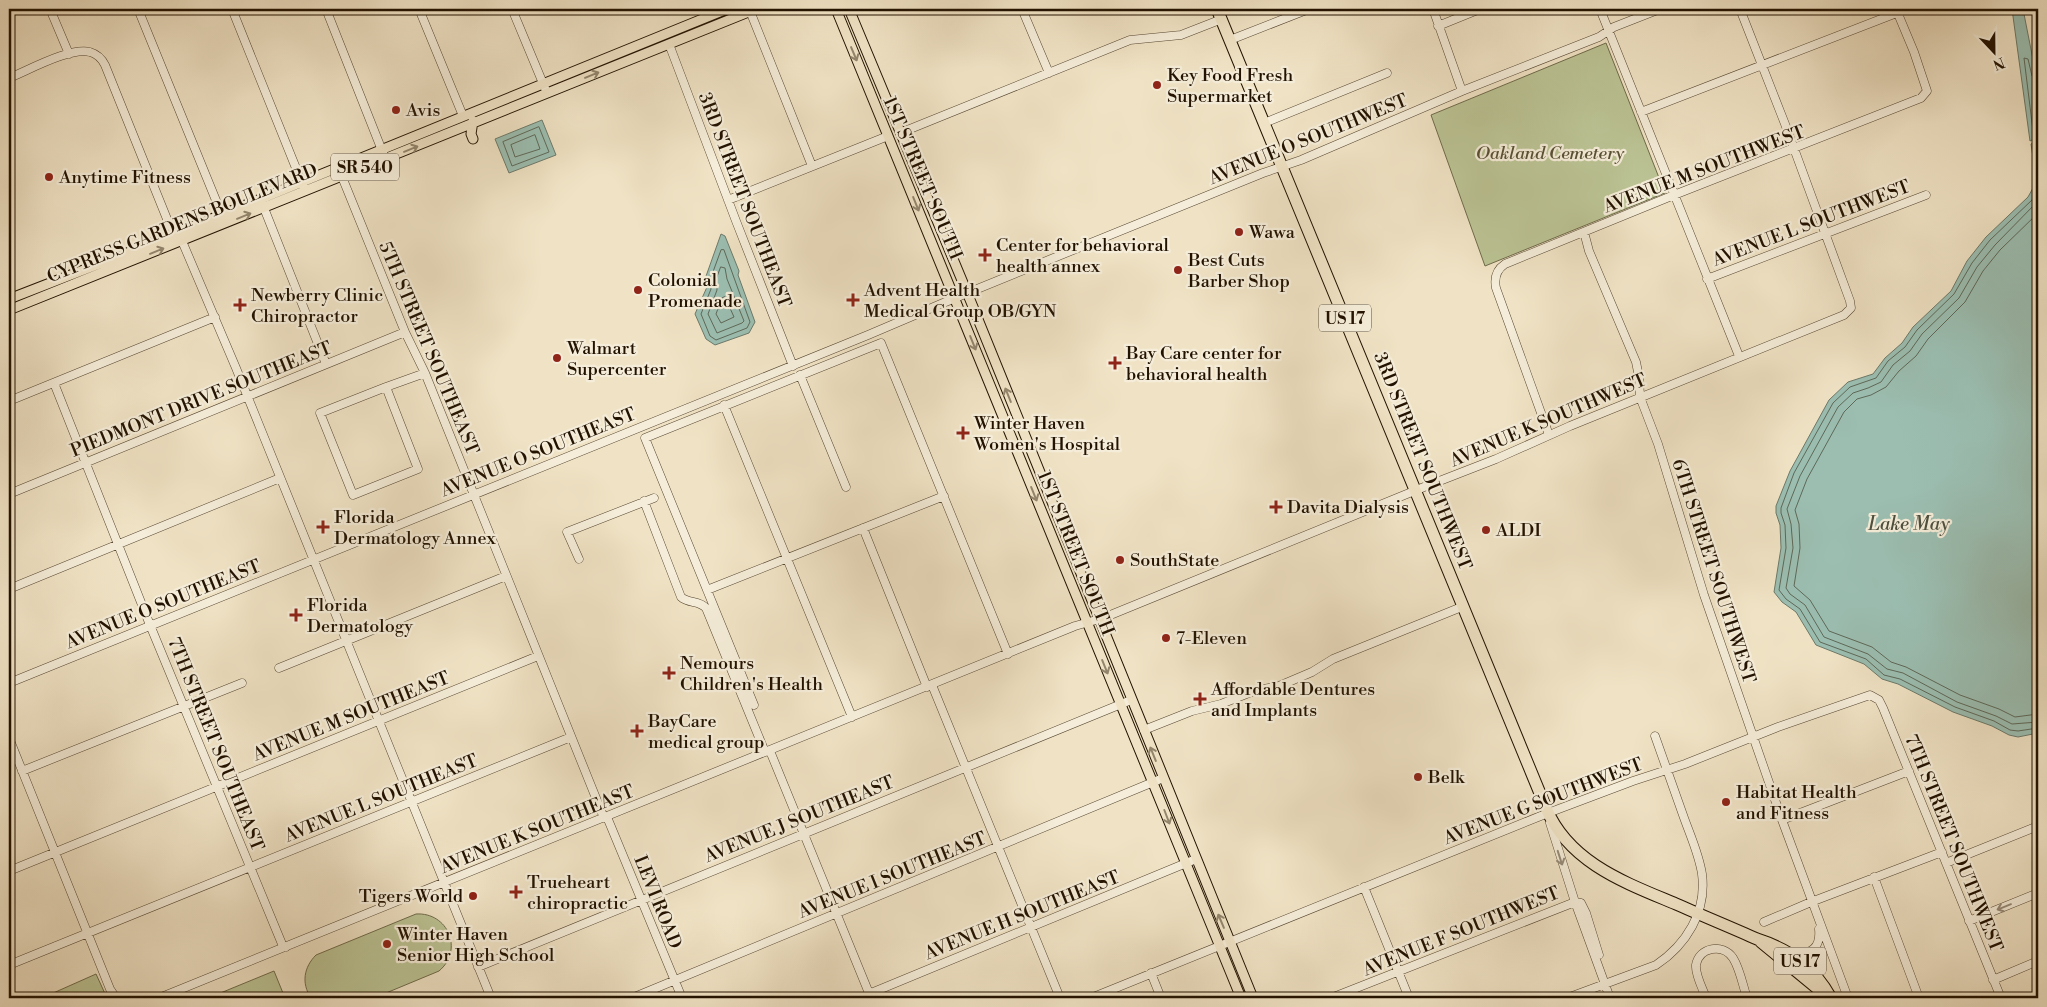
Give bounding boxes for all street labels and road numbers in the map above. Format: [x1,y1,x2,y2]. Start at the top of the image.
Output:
street label: 3RD STREET SOUTHEAST [693,89,796,311]
street label: AVENUE O SOUTHWEST [1204,89,1411,190]
street label: 1ST STREET SOUTH [878,93,968,264]
street label: AVENUE M SOUTHWEST [1599,120,1809,219]
road number: SR 540 [331,154,399,180]
street label: CYPRESS GARDENS BOULEVARD [44,159,321,288]
street label: AVENUE L SOUTHWEST [1708,175,1914,272]
street label: 5TH STREET SOUTHEAST [373,238,484,459]
road number: US 17 [1319,304,1371,332]
street label: PIEDMONT DRIVE SOUTHEAST [67,336,335,463]
street label: 3RD STREET SOUTHWEST [1368,349,1477,574]
street label: AVENUE K SOUTHWEST [1445,368,1650,473]
street label: AVENUE O SOUTHEAST [436,403,639,503]
street label: 6TH STREET SOUTHWEST [1666,456,1761,687]
street label: 1ST STREET SOUTH [1032,468,1119,639]
street label: AVENUE O SOUTHEAST [61,555,264,655]
street label: 7TH STREET SOUTHEAST [162,634,269,855]
street label: AVENUE M SOUTHEAST [248,666,453,767]
street label: 7TH STREET SOUTHWEST [1899,731,2008,956]
street label: AVENUE L SOUTHEAST [280,749,481,848]
street label: AVENUE G SOUTHWEST [1439,753,1646,851]
street label: AVENUE J SOUTHEAST [700,771,898,868]
street label: AVENUE K SOUTHEAST [436,780,638,879]
street label: AVENUE I SOUTHEAST [794,827,990,924]
street label: LEVI ROAD [628,852,687,952]
street label: AVENUE H SOUTHEAST [920,866,1124,966]
street label: AVENUE F SOUTHWEST [1358,881,1563,982]
road number: US 17 [1774,948,1826,974]

